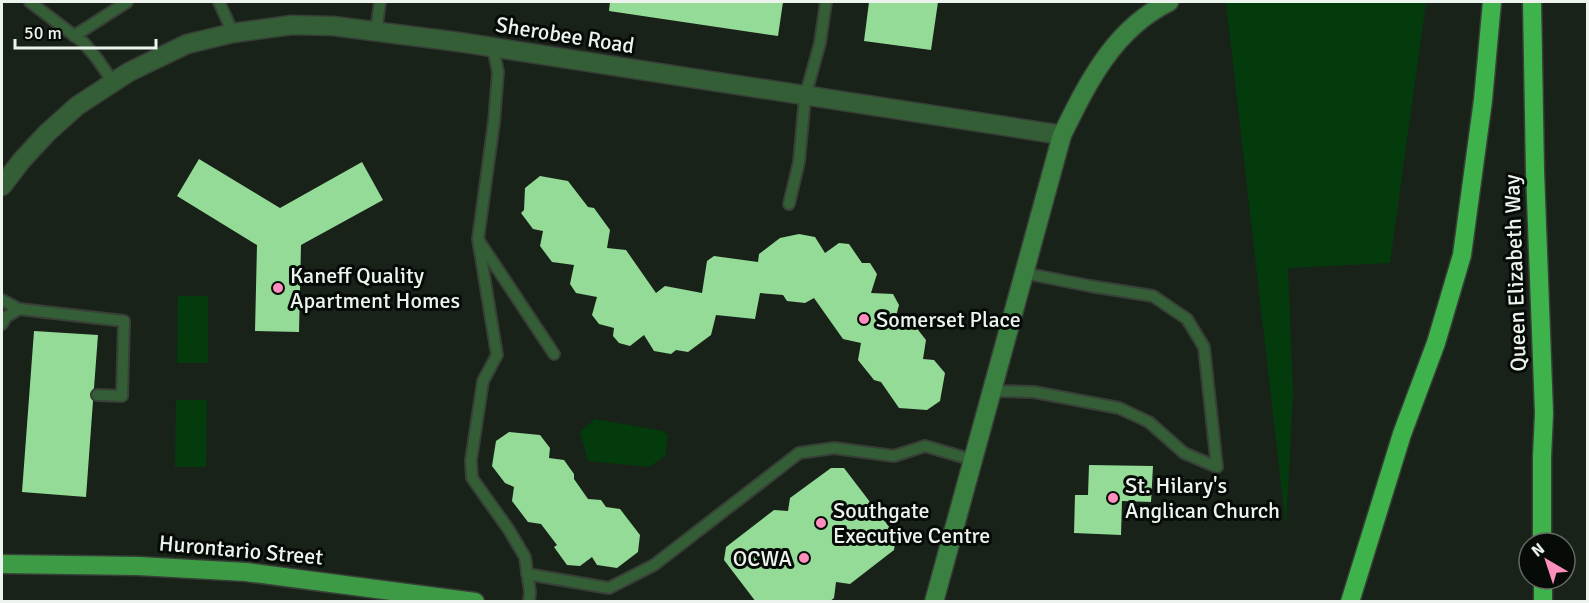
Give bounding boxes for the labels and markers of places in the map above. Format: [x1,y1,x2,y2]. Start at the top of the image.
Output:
place label: Kaneff Quality Apartment Homes [290,262,460,314]
marker: Kaneff Quality Apartment Homes [271,281,285,295]
place label: Somerset Place [876,306,1021,333]
marker: Somerset Place [857,312,871,326]
place label: St. Hilary's Anglican Church [1125,472,1280,524]
marker: St. Hilary's Anglican Church [1106,491,1120,505]
place label: Southgate Executive Centre [833,497,990,549]
marker: Southgate Executive Centre [814,516,828,530]
place label: OCWA [733,545,793,572]
marker: OCWA [797,551,811,565]

